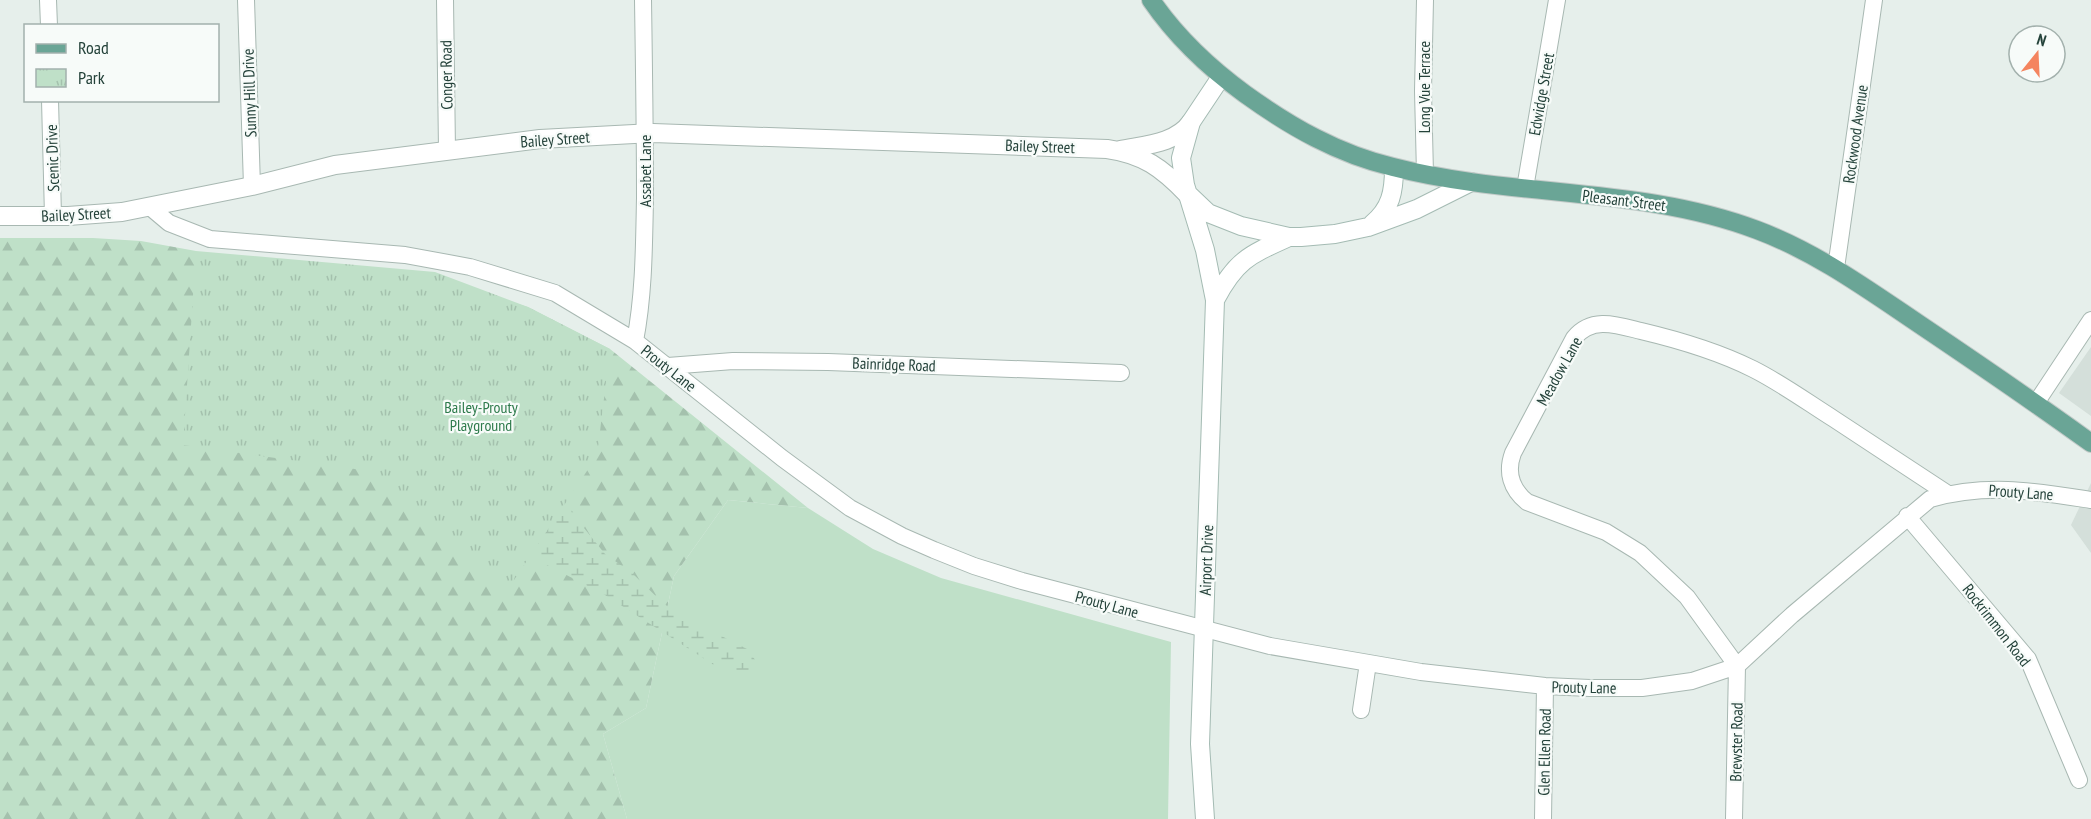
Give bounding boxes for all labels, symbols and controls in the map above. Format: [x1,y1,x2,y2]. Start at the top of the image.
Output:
legend [24,24,219,102]
north arrow [2007,24,2067,84]
text: N [2034,29,2049,51]
text: Road [78,36,109,59]
street label: Conger Road [435,40,457,110]
street label: Long Vue Terrace [1414,41,1434,133]
street label: Sunny Hill Drive [237,48,261,138]
street label: Edwidge Street [1524,50,1558,137]
text: Park [78,66,105,89]
street label: Rockwood Avenue [1838,83,1872,185]
street label: Scenic Drive [41,124,63,192]
street label: Bailey Street [520,127,591,151]
street label: Assabet Lane [635,135,655,207]
street label: Bailey Street [1005,135,1076,157]
street label: Pleasant Street [1581,185,1667,215]
street label: Bailey Street [41,202,112,226]
street label: Meadow Lane [1532,333,1586,409]
street label: Prouty Lane [637,340,701,396]
street label: Bainridge Road [852,353,936,375]
park label: Bailey-Prouty Playground [444,397,518,435]
street label: Prouty Lane [1988,480,2054,504]
street label: Airport Drive [1195,524,1217,596]
street label: Rockrimmon Road [1959,580,2035,670]
street label: Prouty Lane [1073,586,1141,622]
street label: Prouty Lane [1551,676,1617,698]
street label: Brewster Road [1725,702,1747,782]
street label: Glen Ellen Road [1533,708,1555,796]

